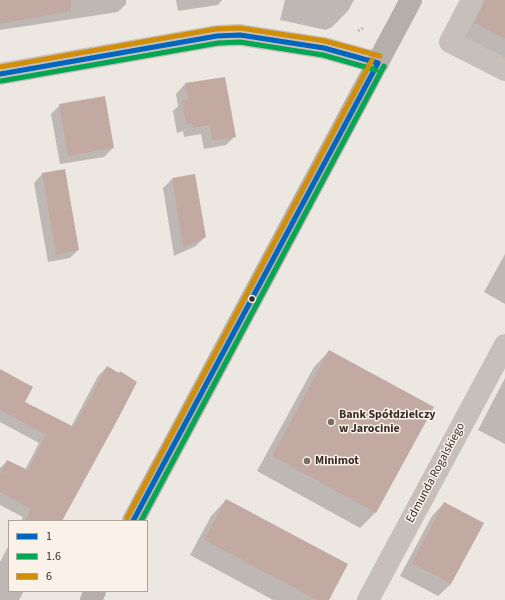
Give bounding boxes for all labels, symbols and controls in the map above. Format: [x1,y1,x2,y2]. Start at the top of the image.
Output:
unlabelled marker [247,294,257,304]
place label: Bank Spółdzielczy w Jarocinie [339,408,436,436]
marker: Bank Spółdzielczy w Jarocinie [326,417,336,427]
street label: Edmunda Rogalskiego [404,420,468,526]
place label: Minimot [315,454,359,468]
marker: Minimot [302,456,312,466]
legend [8,520,148,592]
text: 1 [46,528,52,545]
text: 1.6 [46,548,61,565]
text: 6 [46,568,52,585]

